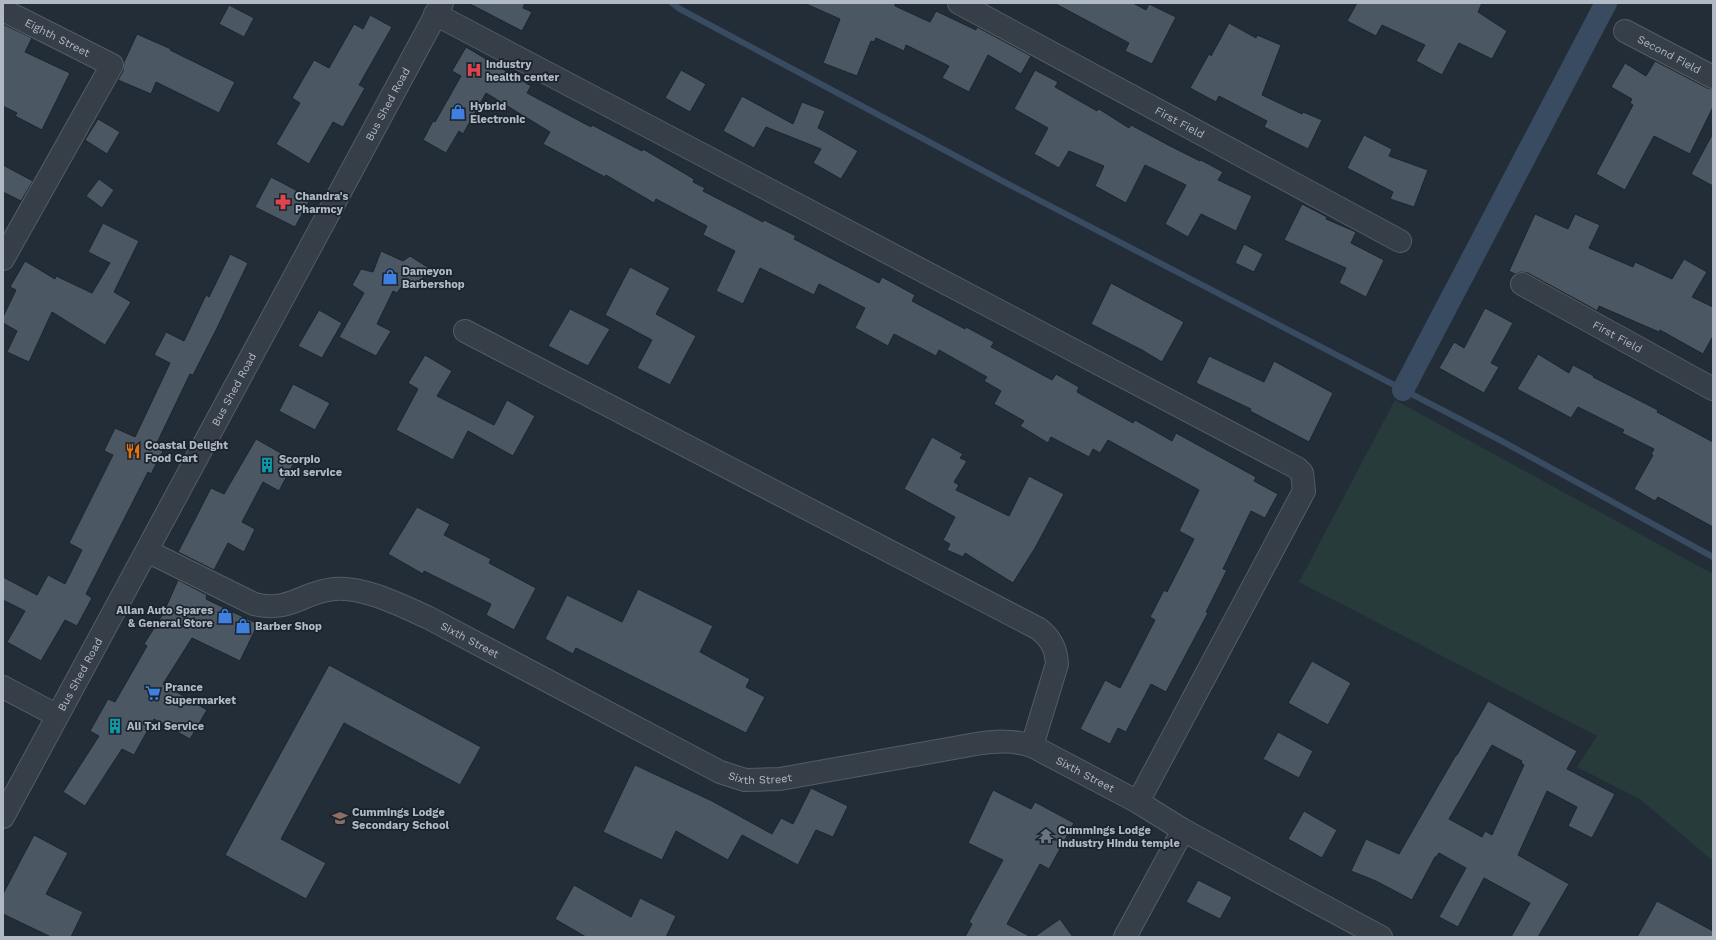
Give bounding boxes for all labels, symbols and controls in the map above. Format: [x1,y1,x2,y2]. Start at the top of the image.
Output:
street label: Eighth Street [23,16,92,60]
street label: Second Field [1635,33,1703,77]
place label: industry health center [486,58,559,84]
hospital icon: industry health center [465,61,483,79]
street label: Bus Shed Road [363,65,413,143]
place label: Hybrid Electronic [470,100,525,126]
shop icon: Hybrid Electronic [449,103,467,121]
street label: First Field [1153,104,1207,141]
place label: Chandra's Pharmcy [295,190,349,216]
pharmacy icon: Chandra's Pharmcy [274,193,292,211]
place label: Dameyon Barbershop [402,265,465,291]
shop icon: Dameyon Barbershop [381,268,399,286]
street label: First Field [1590,318,1644,356]
street label: Bus Shed Road [209,351,259,428]
place label: Coastal Delight Food Cart [145,439,228,465]
restaurant icon: Coastal Delight Food Cart [124,442,142,460]
place label: Scorpio taxi service [279,453,342,479]
building icon: Scorpio taxi service [258,456,276,474]
place label: Allan Auto Spares & General Store [116,604,213,630]
shop icon: Allan Auto Spares & General Store [216,607,234,625]
shop icon: Barber Shop [234,617,252,635]
street label: Sixth Street [438,619,501,661]
place label: Barber Shop [255,620,322,633]
street label: Bus Shed Road [55,636,105,714]
place label: Prance Supermarket [165,681,236,707]
supermarket icon: Prance Supermarket [144,684,162,702]
building icon: Ali Txi Service [106,717,124,735]
place label: Ali Txi Service [127,720,204,733]
street label: Sixth Street [1054,754,1117,795]
street label: Sixth Street [726,769,793,787]
place label: Cummings Lodge Secondary School [352,806,450,832]
school or university icon: Cummings Lodge Secondary School [331,809,349,827]
place label: Cummings Lodge Industry Hindu temple [1058,824,1180,850]
temple icon: Cummings Lodge Industry Hindu temple [1037,827,1055,845]

